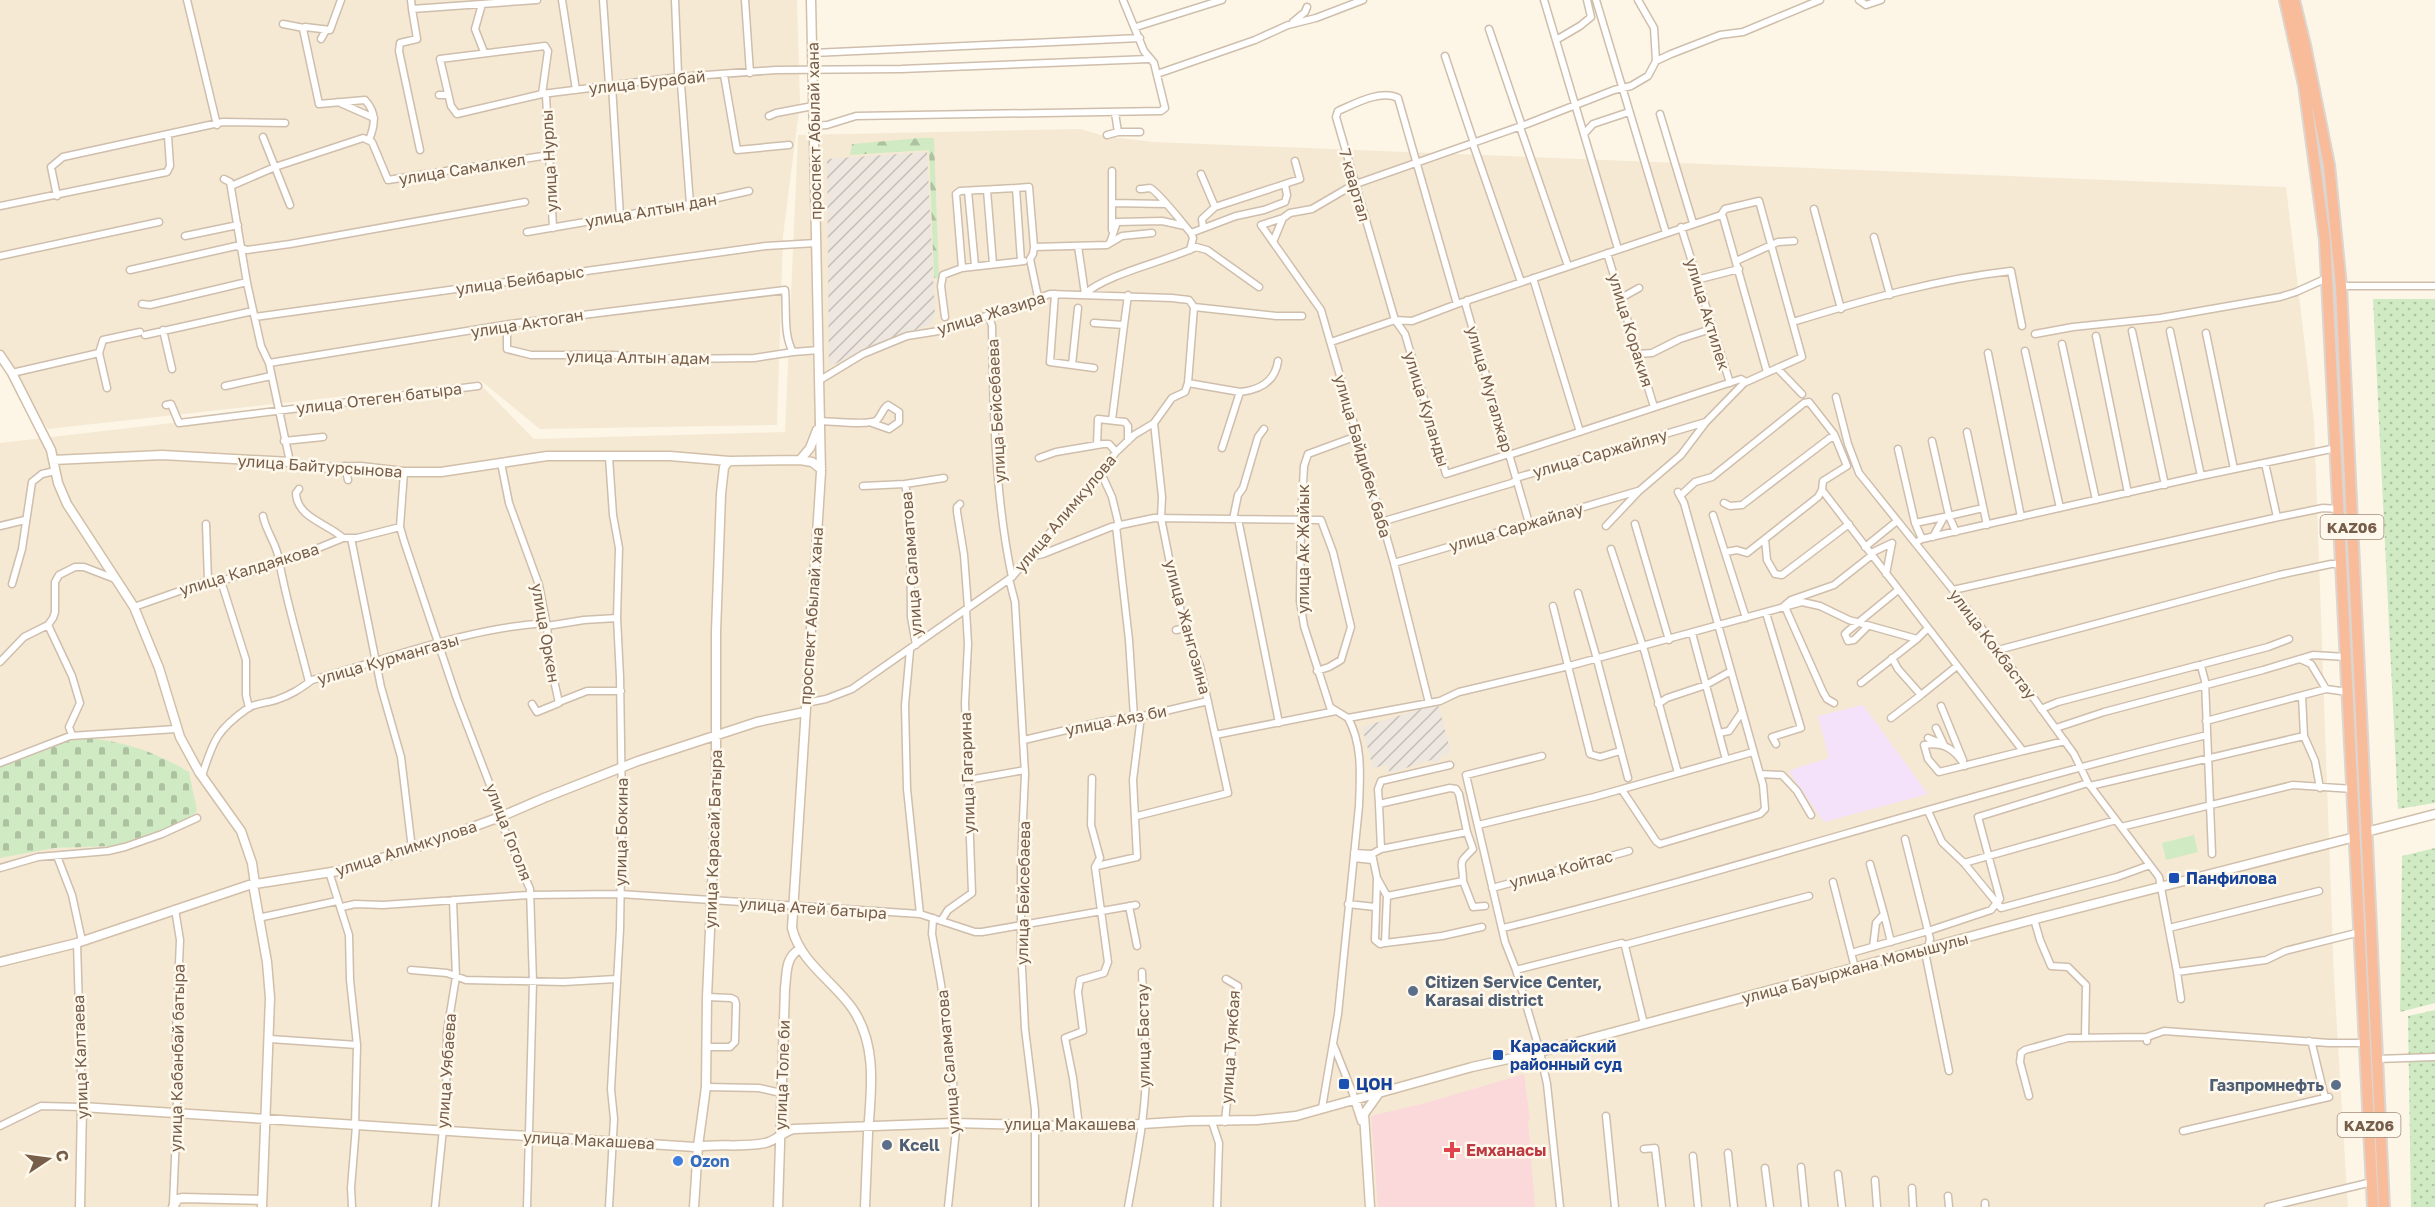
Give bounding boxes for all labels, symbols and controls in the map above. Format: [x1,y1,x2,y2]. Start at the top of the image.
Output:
street label: проспект Абылай хана [802,42,826,220]
street label: улица Бурабай [588,66,706,98]
street label: улица Нурлы [536,109,562,213]
street label: 7 квартал [1335,146,1375,224]
street label: улица Самалкел [397,149,527,189]
street label: улица Алтын дан [584,189,718,231]
street label: улица Актилек [1681,255,1735,373]
street label: улица Бейбарыс [455,261,586,299]
street label: улица Коракия [1604,270,1658,390]
street label: улица Жазира [934,287,1048,339]
street label: улица Актоган [469,304,585,342]
street label: улица Мугалжар [1462,323,1518,455]
street label: улица Бейсебаева [982,338,1010,484]
street label: улица Алтын адам [566,346,710,368]
street label: улица Куланды [1400,349,1454,469]
street label: улица Байдибек баба [1330,372,1396,540]
street label: улица Отеген батыра [295,378,463,418]
street label: улица Саржайляу [1530,424,1670,482]
street label: улица Байтурсынова [237,450,403,482]
street label: улица Алимкулова [1010,450,1120,576]
street label: улица Ак Жайык [1293,484,1313,614]
street label: улица Саламатова [896,491,926,637]
street label: улица Саржайлау [1447,498,1586,556]
road number: KАZ06 [2320,515,2384,539]
street label: проспект Абылай хана [795,526,827,706]
street label: улица Калдаякова [177,538,321,600]
street label: улица Жангозина [1160,557,1216,697]
street label: улица Оркен [527,582,565,684]
street label: улица Кокбастау [1945,585,2041,703]
street label: улица Курмангазы [315,629,461,689]
street label: улица Аяз би [1064,700,1168,740]
street label: улица Гагарина [955,712,979,834]
street label: улица Карасай Батыра [700,749,726,929]
street label: улица Бокина [610,777,632,887]
street label: улица Гоголя [481,780,537,884]
street label: улица Алимкулова [333,816,479,880]
street label: улица Бейсебаева [1012,821,1034,965]
street label: улица Койтас [1507,845,1615,892]
place label: Панфилова [2186,868,2277,888]
marker: Панфилова [2167,871,2181,885]
street label: улица Атей батыра [738,893,888,923]
street label: улица Бауыржана Момышулы [1739,928,1971,1008]
street label: улица Кабанбай батыра [165,964,189,1152]
place label: Citizen Service Center, Karasai district [1425,972,1602,1010]
street label: улица Бастау [1132,984,1154,1088]
marker: Citizen Service Center, Karasai district [1406,984,1420,998]
street label: улица Саламатова [932,989,964,1135]
street label: улица Туякбая [1216,989,1244,1105]
street label: улица Калтаева [68,995,92,1119]
street label: улица Уябаева [432,1013,460,1129]
street label: улица Толе би [770,1019,794,1131]
place label: Карасайский районный суд [1510,1036,1622,1074]
marker: Карасайский районный суд [1491,1048,1505,1062]
place label: ЦОН [1356,1074,1393,1094]
place label: Газпромнефть [2209,1075,2324,1095]
marker: ЦОН [1337,1077,1351,1091]
marker: Газпромнефть [2329,1078,2343,1092]
road number: KАZ06 [2338,1113,2400,1137]
street label: улица Макашева [1004,1114,1136,1134]
street label: улица Макашева [523,1127,655,1153]
north arrow [18,1129,78,1189]
place label: Kcell [899,1135,940,1155]
marker: Kcell [880,1138,894,1152]
place label: Емханасы [1466,1140,1546,1160]
marker: Емханасы [1443,1141,1461,1159]
text: С [52,1148,74,1163]
place label: Ozon [690,1151,730,1171]
marker: Ozon [671,1154,685,1168]

